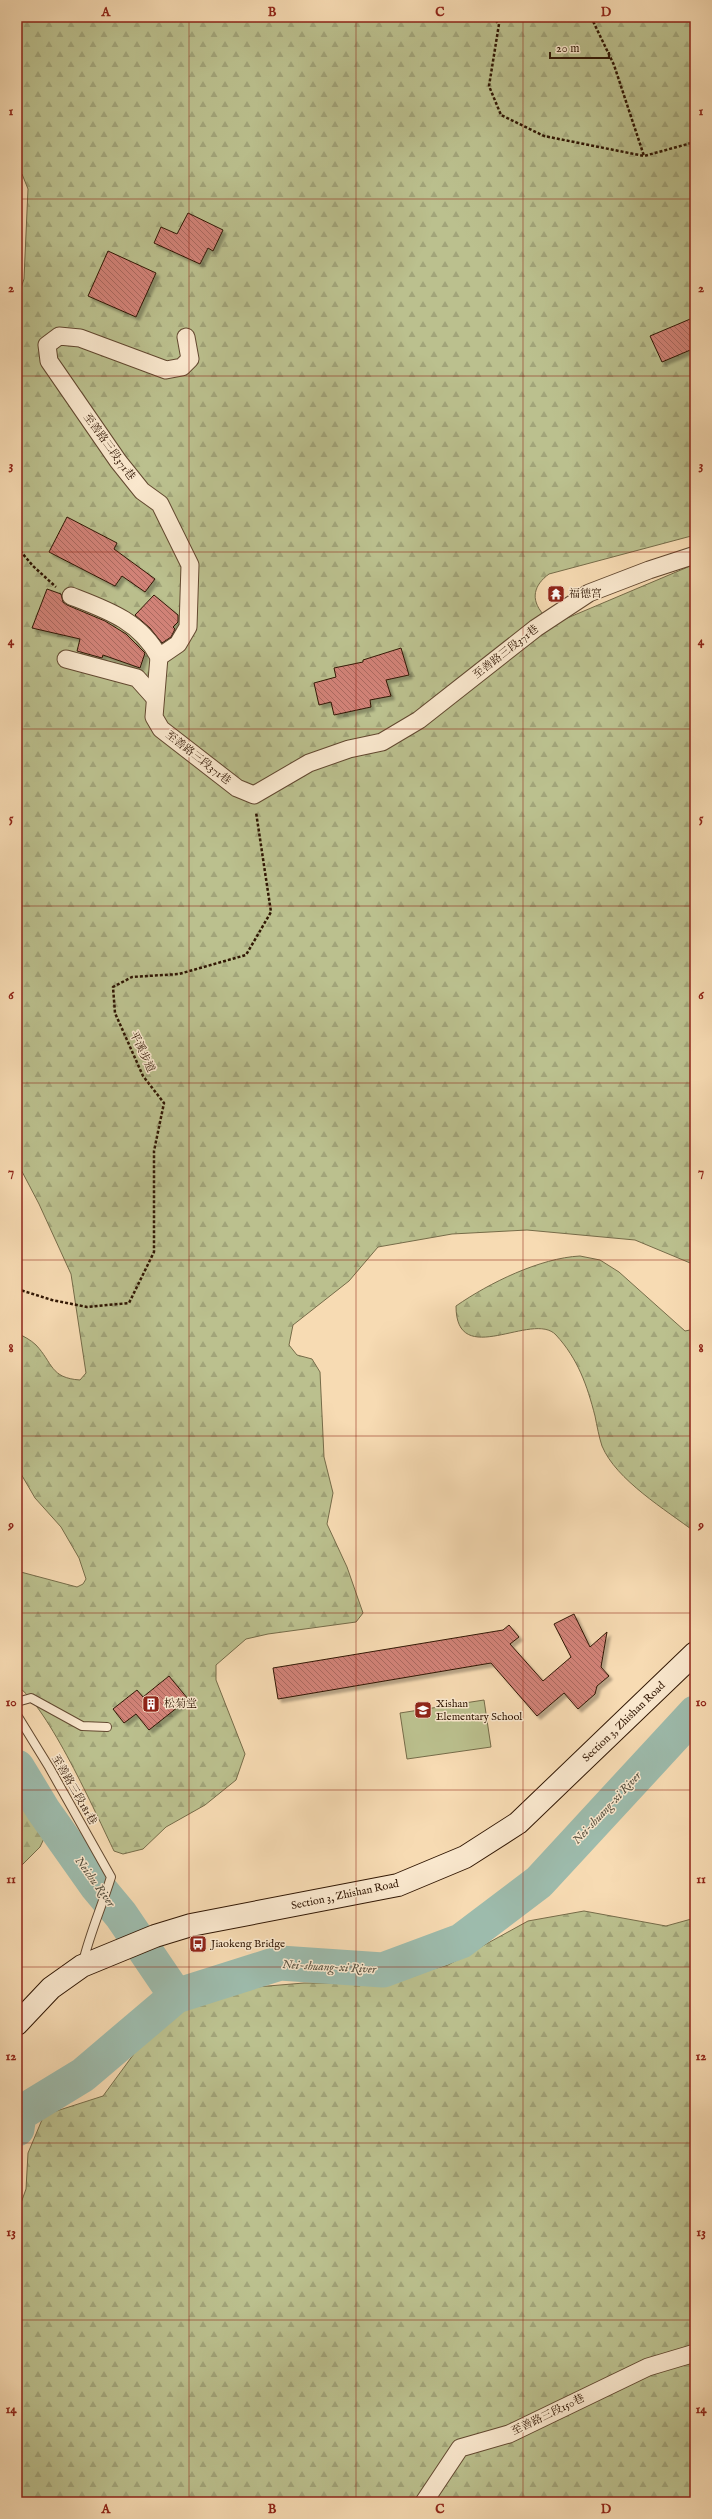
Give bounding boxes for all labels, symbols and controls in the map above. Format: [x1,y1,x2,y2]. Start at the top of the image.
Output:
text: A [101,4,112,21]
text: B [268,4,277,21]
text: C [435,4,445,21]
text: D [601,4,612,21]
scale bar [550,34,609,60]
text: 20 m [556,41,579,56]
text: 1 [9,103,14,120]
text: 1 [699,103,704,120]
text: 2 [8,280,14,297]
text: 2 [698,280,704,297]
street label: 至善路三段371巷 [80,411,138,483]
text: 3 [9,457,14,474]
text: 3 [699,457,704,474]
temple icon: 福德宮 [546,584,566,604]
place label: 福德宮 [569,587,602,601]
street label: 至善路三段371巷 [470,622,542,682]
text: 4 [8,633,15,650]
text: 4 [698,633,705,650]
street label: 至善路三段371巷 [162,728,234,788]
text: 5 [9,810,14,827]
text: 5 [699,810,704,827]
text: 6 [8,987,14,1004]
text: 6 [698,987,704,1004]
street label: 平溪步道 [126,1029,158,1075]
text: 7 [8,1164,14,1181]
text: 7 [698,1164,704,1181]
text: 8 [8,1340,14,1357]
text: 8 [698,1340,704,1357]
text: 9 [7,1517,14,1534]
text: 9 [697,1517,704,1534]
street label: Section 3, Zhishan Road [580,1679,668,1765]
text: 10 [5,1694,17,1711]
building icon: 松菊堂 [141,1694,161,1714]
text: 10 [695,1694,707,1711]
place label: 松菊堂 [164,1697,197,1711]
place label: Xishan Elementary School [436,1697,522,1724]
school or university icon: Xishan Elementary School [413,1700,433,1720]
street label: 至善路三段181巷 [48,1753,100,1827]
water label: Nei-shuang-xi River [569,1768,646,1848]
water label: Neichu River [72,1854,119,1911]
text: 11 [6,1871,16,1888]
text: 11 [696,1871,706,1888]
street label: Section 3, Zhishan Road [290,1877,400,1913]
bus stop icon: Jiaokeng Bridge [188,1934,208,1954]
place label: Jiaokeng Bridge [209,1937,285,1951]
water label: Nei-shuang-xi River [282,1957,377,1978]
text: 12 [6,2048,16,2065]
text: 12 [696,2048,706,2065]
text: 13 [6,2224,16,2241]
text: 13 [696,2224,706,2241]
street label: 至善路三段150巷 [509,2391,587,2439]
text: 14 [5,2401,17,2418]
text: 14 [695,2401,707,2418]
text: A [101,2501,112,2518]
text: B [268,2501,277,2518]
text: C [435,2501,445,2518]
text: D [601,2501,612,2518]

